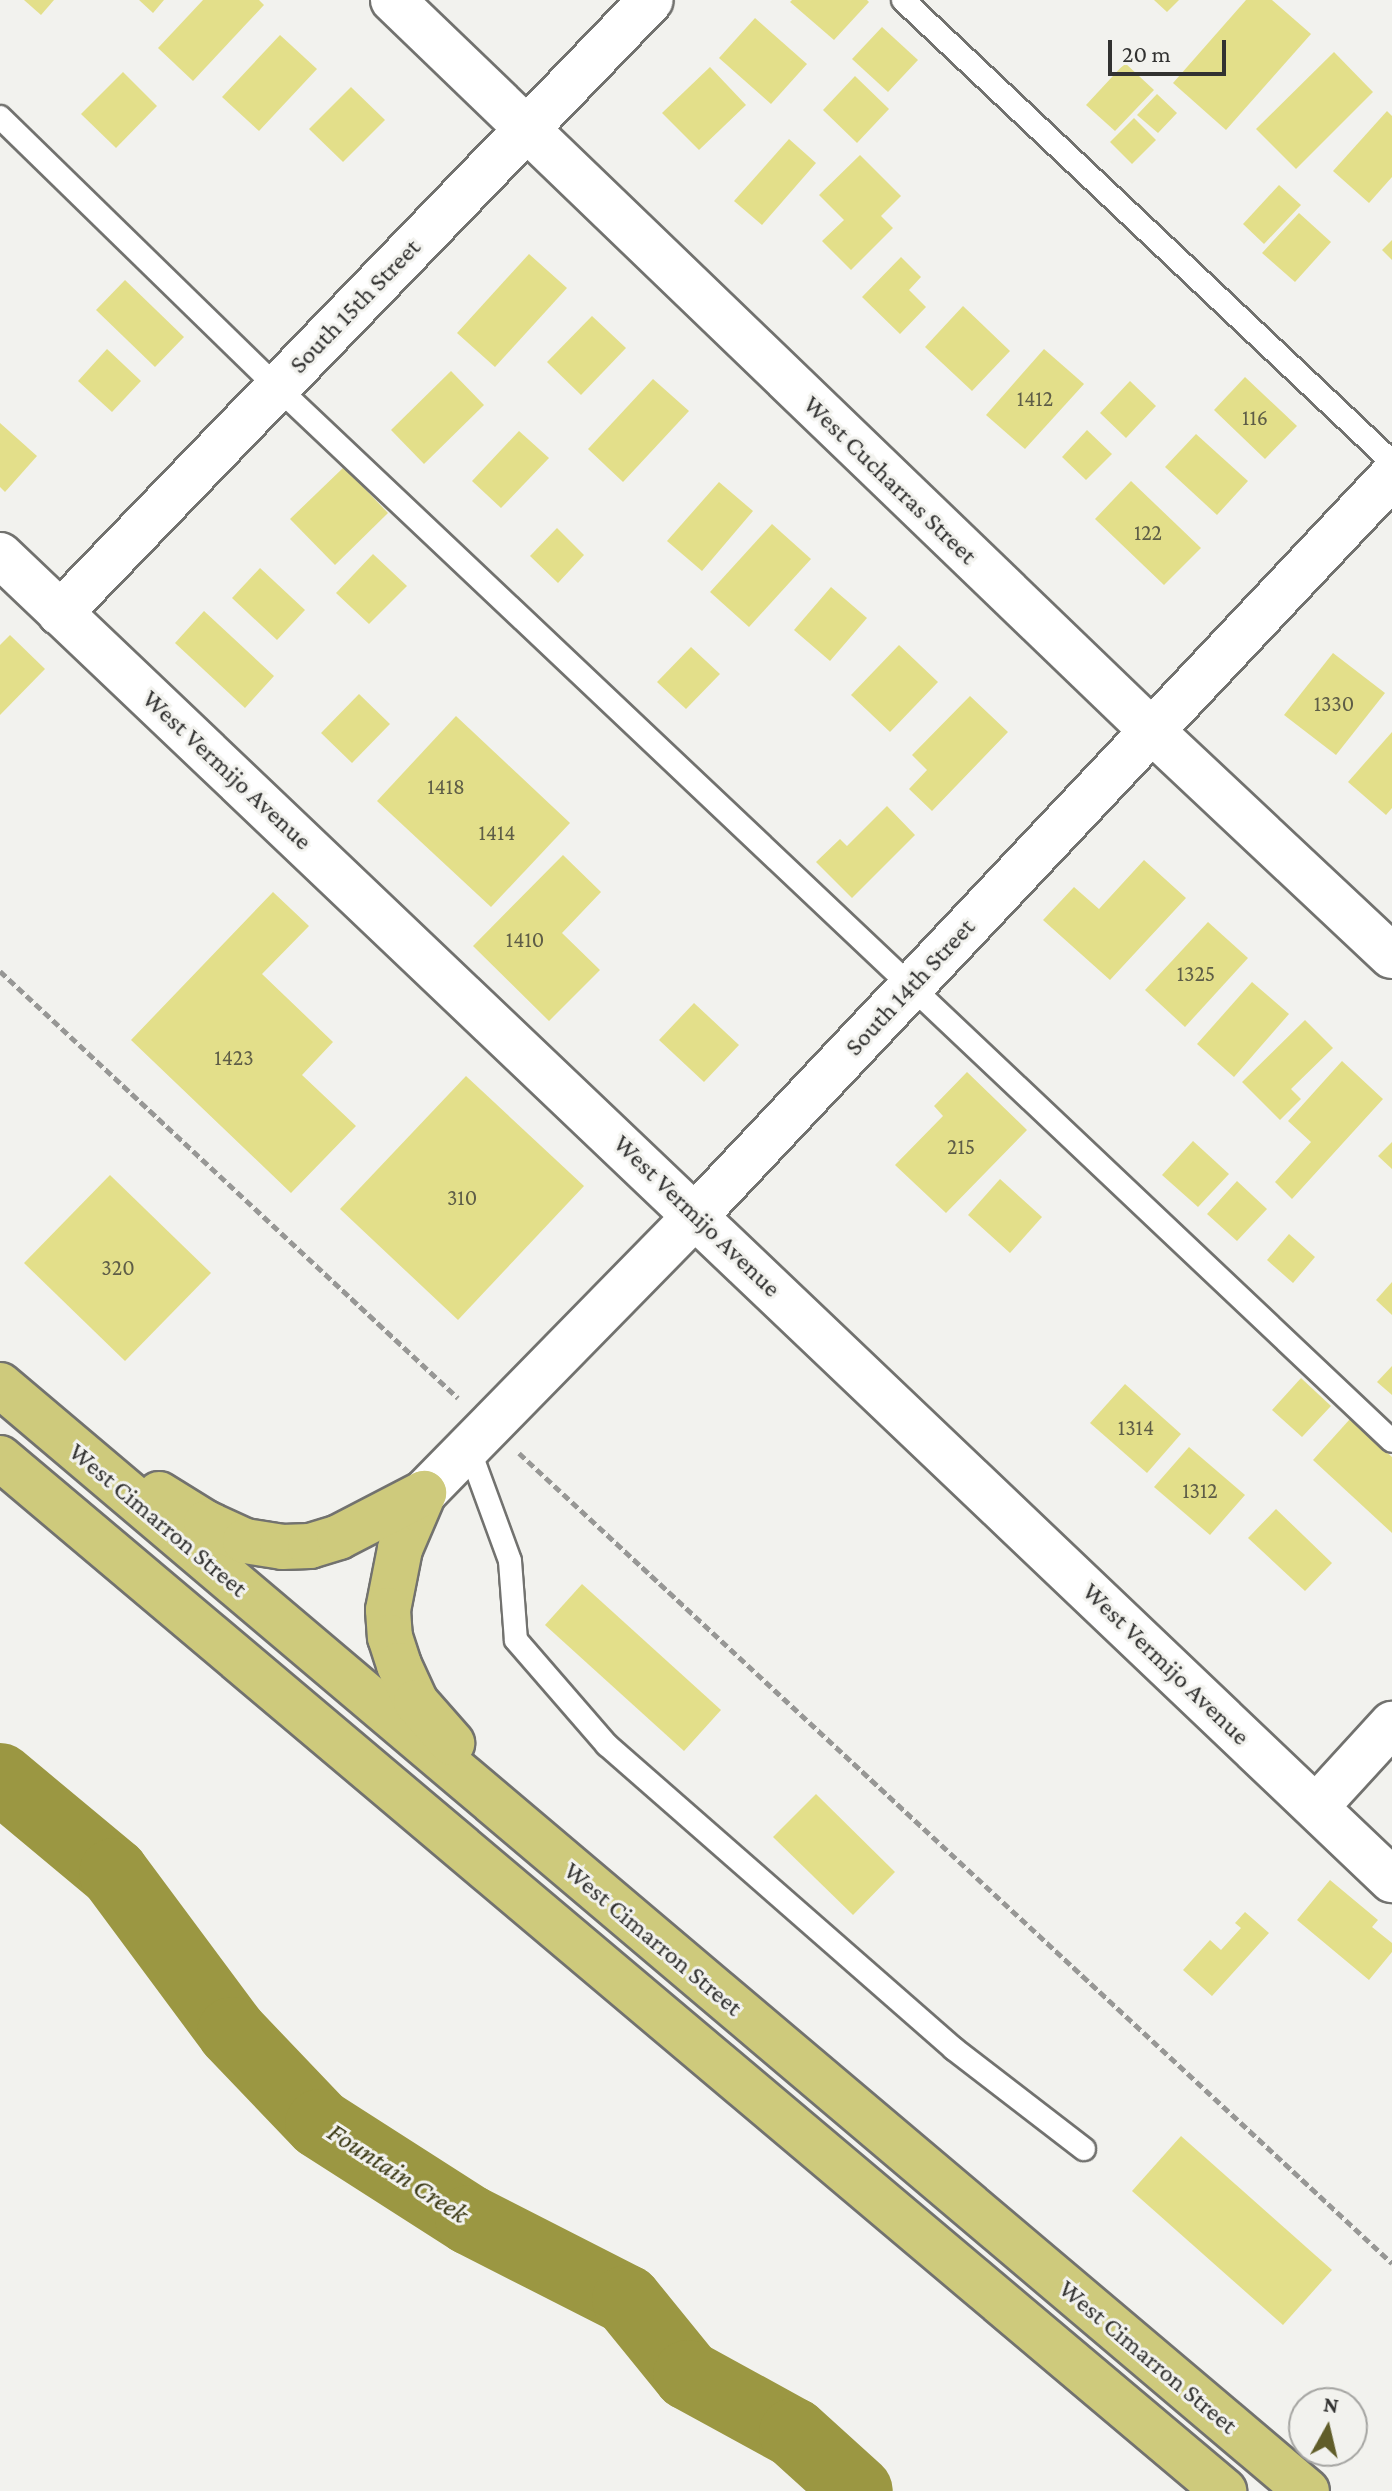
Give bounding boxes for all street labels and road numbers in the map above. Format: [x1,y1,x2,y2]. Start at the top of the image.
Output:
street label: South 15th Street [283,232,427,380]
street label: West Cucharras Street [797,389,983,571]
street label: West Vermijo Avenue [136,683,318,857]
street label: South 14th Street [838,912,982,1062]
street label: West Vermijo Avenue [607,1128,787,1304]
street label: West Cimarron Street [62,1436,254,1604]
street label: West Vermijo Avenue [1076,1576,1256,1752]
street label: West Cimarron Street [557,1855,749,2023]
street label: West Cimarron Street [1052,2273,1244,2441]

